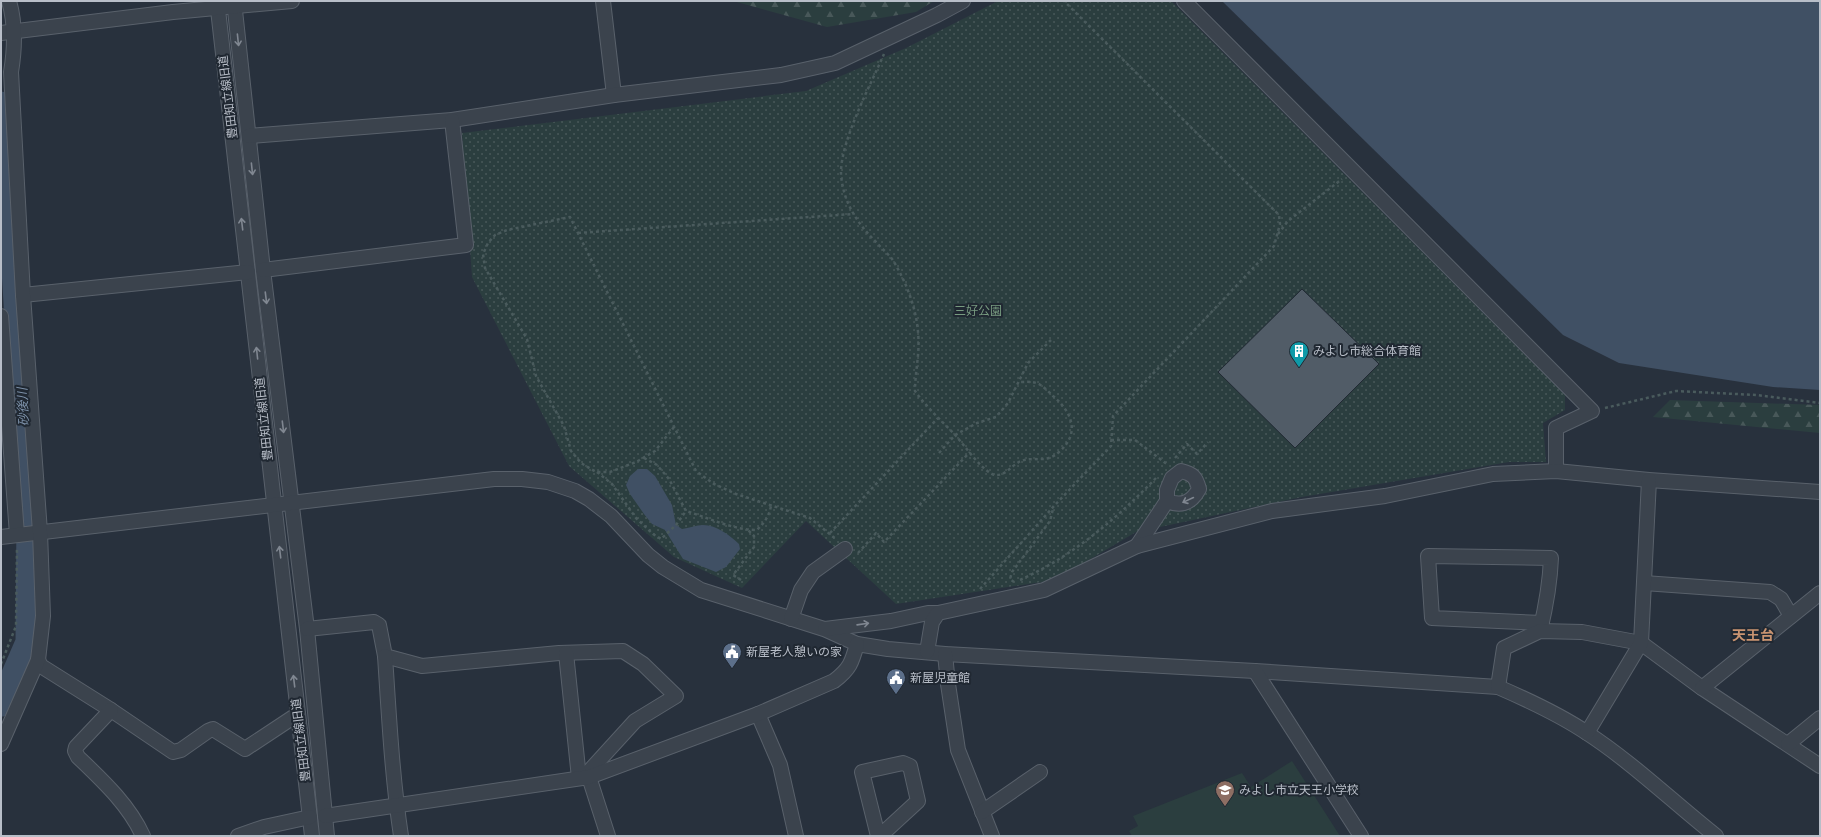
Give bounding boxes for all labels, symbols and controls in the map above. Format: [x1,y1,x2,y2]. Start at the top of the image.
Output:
one-way arrow [235,33,242,46]
street label: 豊田知立線旧道 [215,54,241,140]
one-way arrow [248,162,256,175]
one-way arrow [238,218,246,231]
one-way arrow [263,291,270,304]
park label: 三好公園 [954,303,1002,319]
building icon: みよし市総合体育館 [1288,340,1310,368]
place label: みよし市総合体育館 [1313,343,1421,359]
one-way arrow [253,347,261,360]
street label: 豊田知立線旧道 [252,376,276,462]
water label: 砂後川 [13,385,33,427]
one-way arrow [279,420,286,433]
one-way arrow [1182,497,1194,504]
one-way arrow [276,546,283,559]
one-way arrow [856,620,869,628]
district label: 天王台 [1732,626,1774,644]
public building icon: 新屋老人憩いの家 [721,641,743,669]
place label: 新屋老人憩いの家 [746,644,842,660]
public building icon: 新屋児童館 [885,667,907,695]
place label: 新屋児童館 [910,670,970,686]
one-way arrow [291,675,298,688]
street label: 豊田知立線旧道 [288,697,314,783]
school or university icon: みよし市立天王小学校 [1214,779,1236,807]
place label: みよし市立天王小学校 [1239,782,1359,798]

